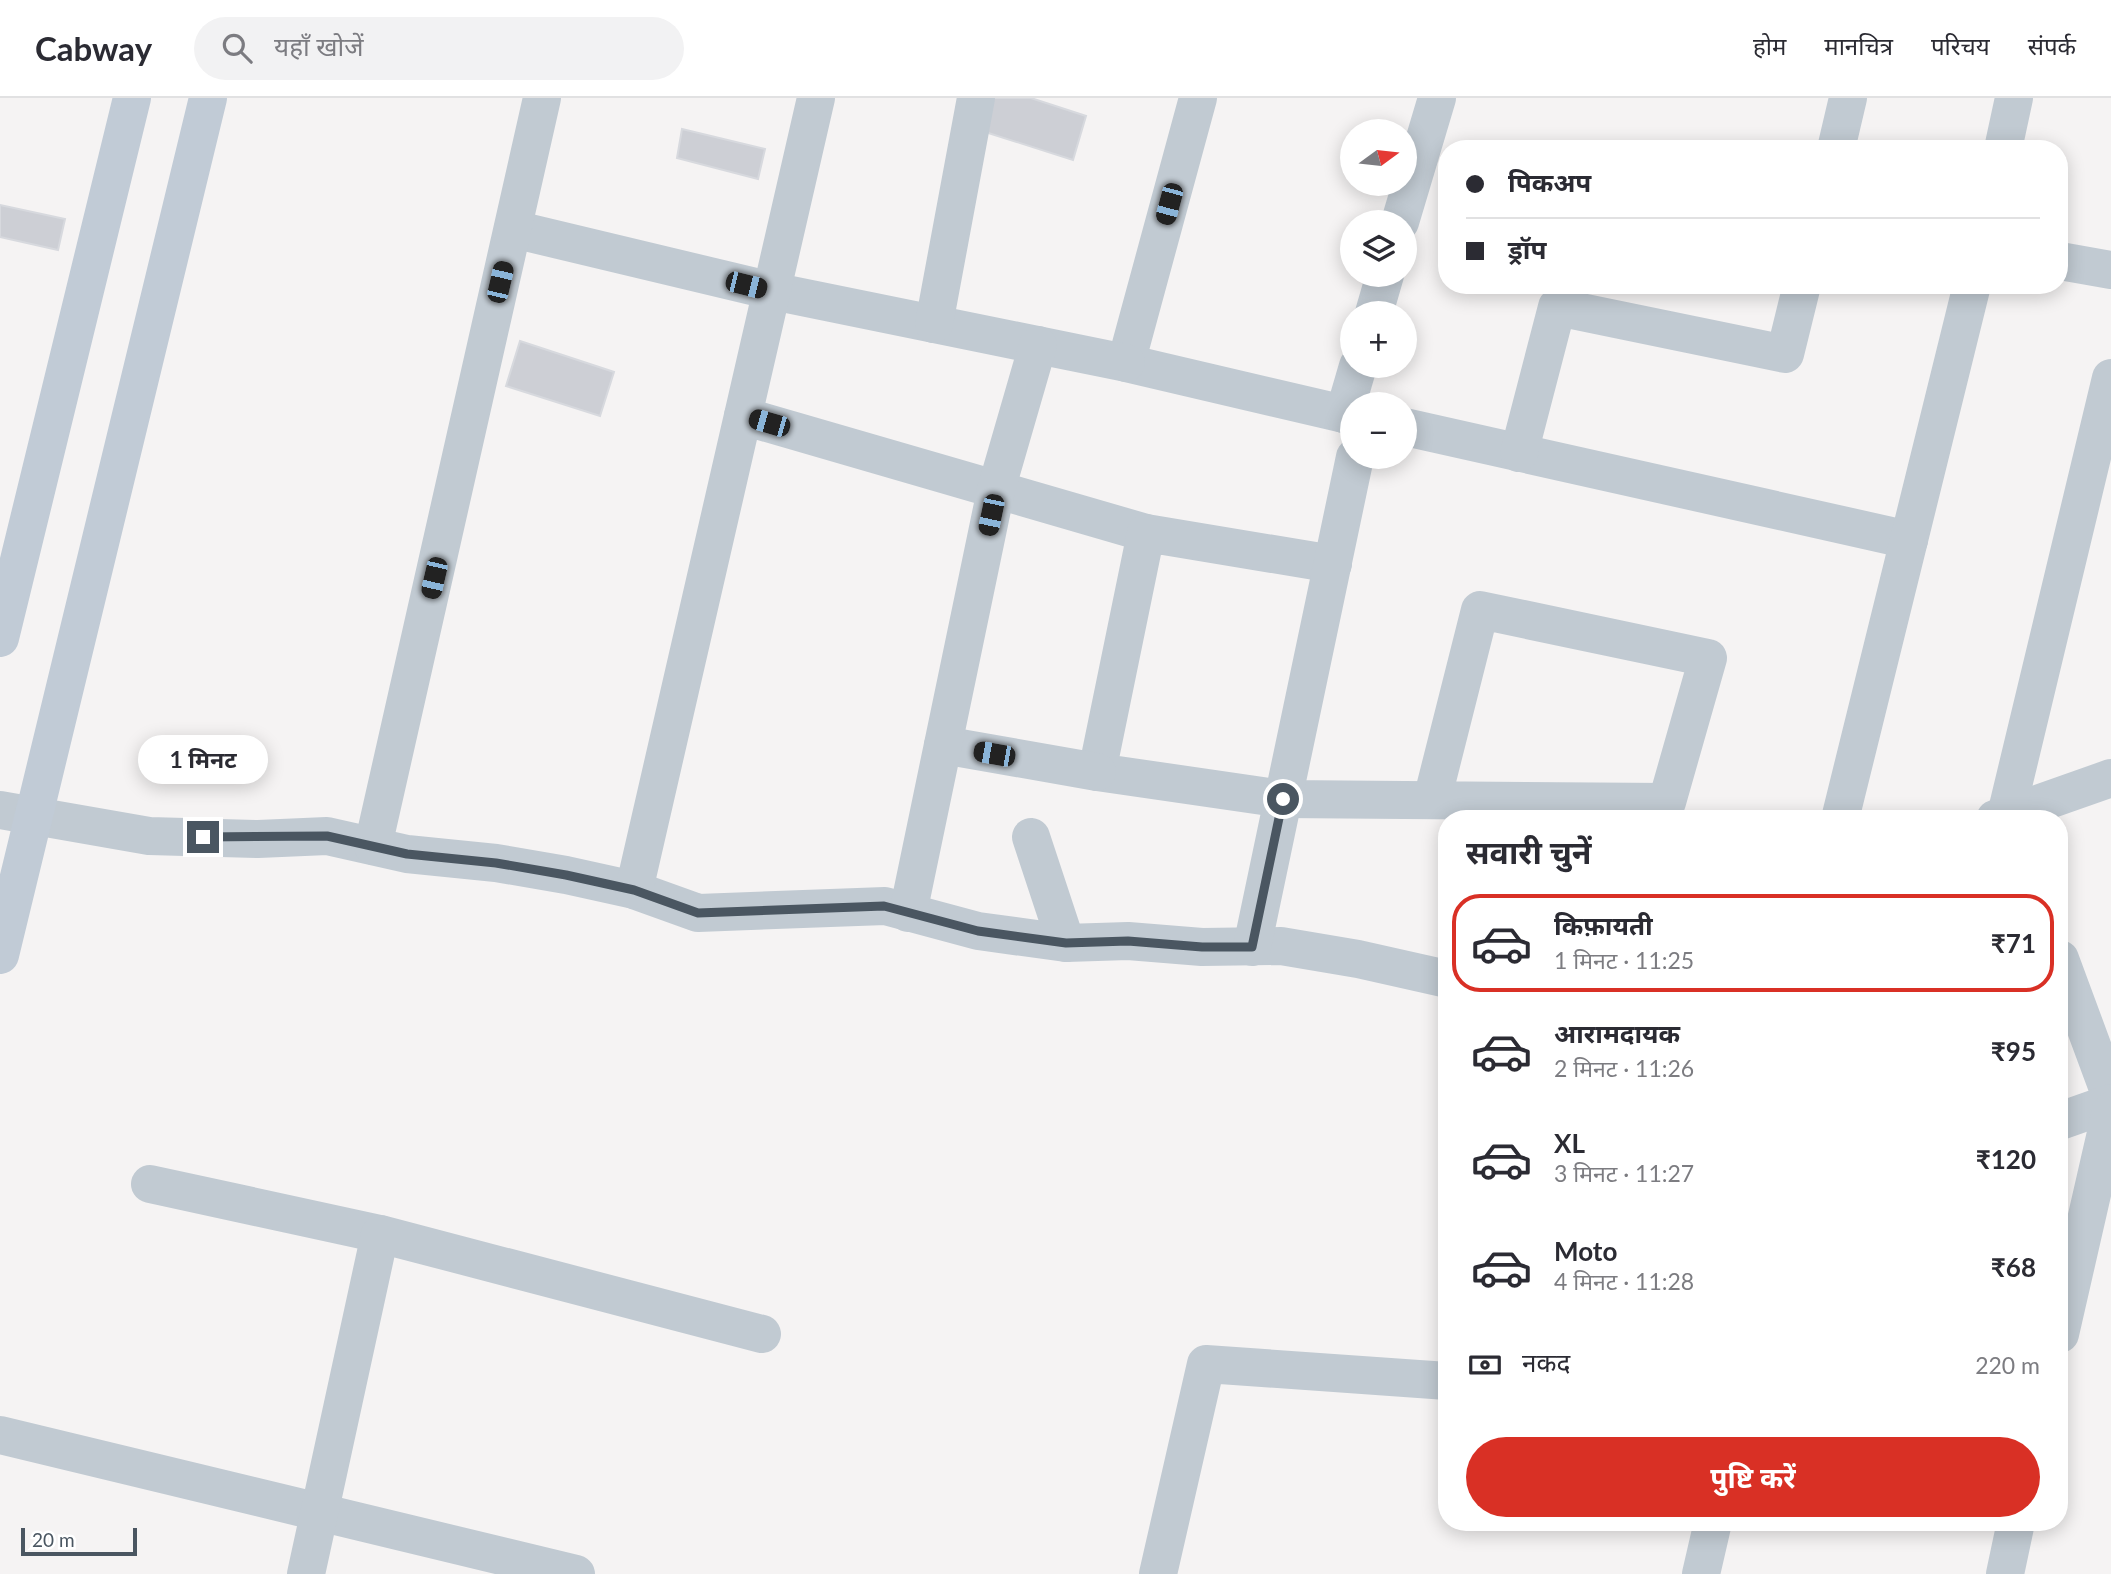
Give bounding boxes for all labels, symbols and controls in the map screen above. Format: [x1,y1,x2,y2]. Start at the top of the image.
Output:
search box [194,17,684,80]
text: Cabway [35,28,152,68]
icon: search [218,29,256,67]
text: यहाँ खोजें [274,30,364,62]
text: होम [1753,31,1786,60]
text: मानचित्र [1824,31,1893,60]
text: परिचय [1931,31,1990,60]
text: संपर्क [2028,31,2076,60]
north arrow [1340,119,1418,196]
map controls [1340,119,1417,469]
text: पिकअप [1508,166,1591,198]
car [1154,181,1185,227]
button: layers [1340,210,1417,287]
text: ड्रॉप [1508,233,1546,265]
car [486,259,515,305]
car [724,270,769,300]
button: + [1340,301,1417,378]
button: − [1340,392,1417,469]
car [746,407,793,439]
car [977,492,1006,538]
car [420,555,449,601]
callout: 1 मिनट [138,736,268,784]
car [972,740,1017,768]
text: 1 मिनट [169,745,237,773]
route start [1267,783,1299,815]
route end [187,821,219,853]
text: सवारी चुनें [1466,832,1592,871]
text: किफ़ायती [1554,909,1653,941]
icon: car [1470,912,1533,975]
text: ₹71 [1991,927,2036,959]
text: 1 मिनट · 11:25 [1554,946,1694,974]
text: आरामदायक [1554,1017,1680,1049]
icon: car [1470,1020,1533,1083]
text: ₹95 [1991,1035,2036,1067]
text: 2 मिनट · 11:26 [1554,1054,1694,1082]
text: XL [1554,1127,1585,1159]
icon: car [1470,1128,1533,1191]
text: ₹120 [1976,1143,2036,1175]
text: 3 मिनट · 11:27 [1554,1159,1694,1187]
text: Moto [1554,1235,1617,1267]
icon: car [1470,1236,1533,1299]
text: ₹68 [1991,1251,2036,1283]
text: 4 मिनट · 11:28 [1554,1267,1694,1295]
icon: cash [1466,1346,1504,1384]
text: नकद [1522,1346,1570,1378]
text: 220 m [1975,1351,2040,1379]
button: पुष्टि करें [1466,1437,2040,1517]
scale bar [21,1525,136,1557]
text: 20 m [32,1528,75,1551]

